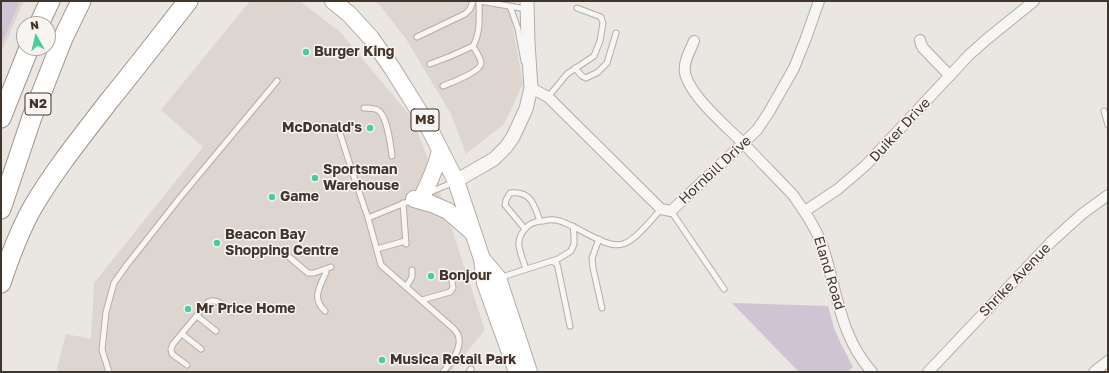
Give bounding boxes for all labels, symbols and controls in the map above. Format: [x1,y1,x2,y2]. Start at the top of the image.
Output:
north arrow [16,16,56,56]
text: N [29,18,39,32]
place label: Burger King [314,44,394,60]
marker: Burger King [301,47,311,57]
road number: N2 [25,93,51,115]
street label: Duiker Drive [866,94,934,166]
road number: M8 [411,109,439,131]
place label: McDonald's [282,120,362,136]
marker: McDonald's [365,123,375,133]
street label: Hornbill Drive [675,132,755,208]
place label: Sportsman Warehouse [323,162,399,194]
marker: Sportsman Warehouse [310,173,320,183]
place label: Game [280,189,319,205]
marker: Game [267,192,277,202]
place label: Beacon Bay Shopping Centre [225,227,339,260]
street label: Eland Road [810,234,848,312]
marker: Beacon Bay Shopping Centre [212,238,222,248]
street label: Shrike Avenue [976,240,1054,320]
place label: Bonjour [439,268,492,284]
marker: Bonjour [426,271,436,281]
place label: Mr Price Home [196,301,295,317]
marker: Mr Price Home [183,304,193,314]
place label: Musica Retail Park [390,352,516,368]
marker: Musica Retail Park [377,355,387,365]

